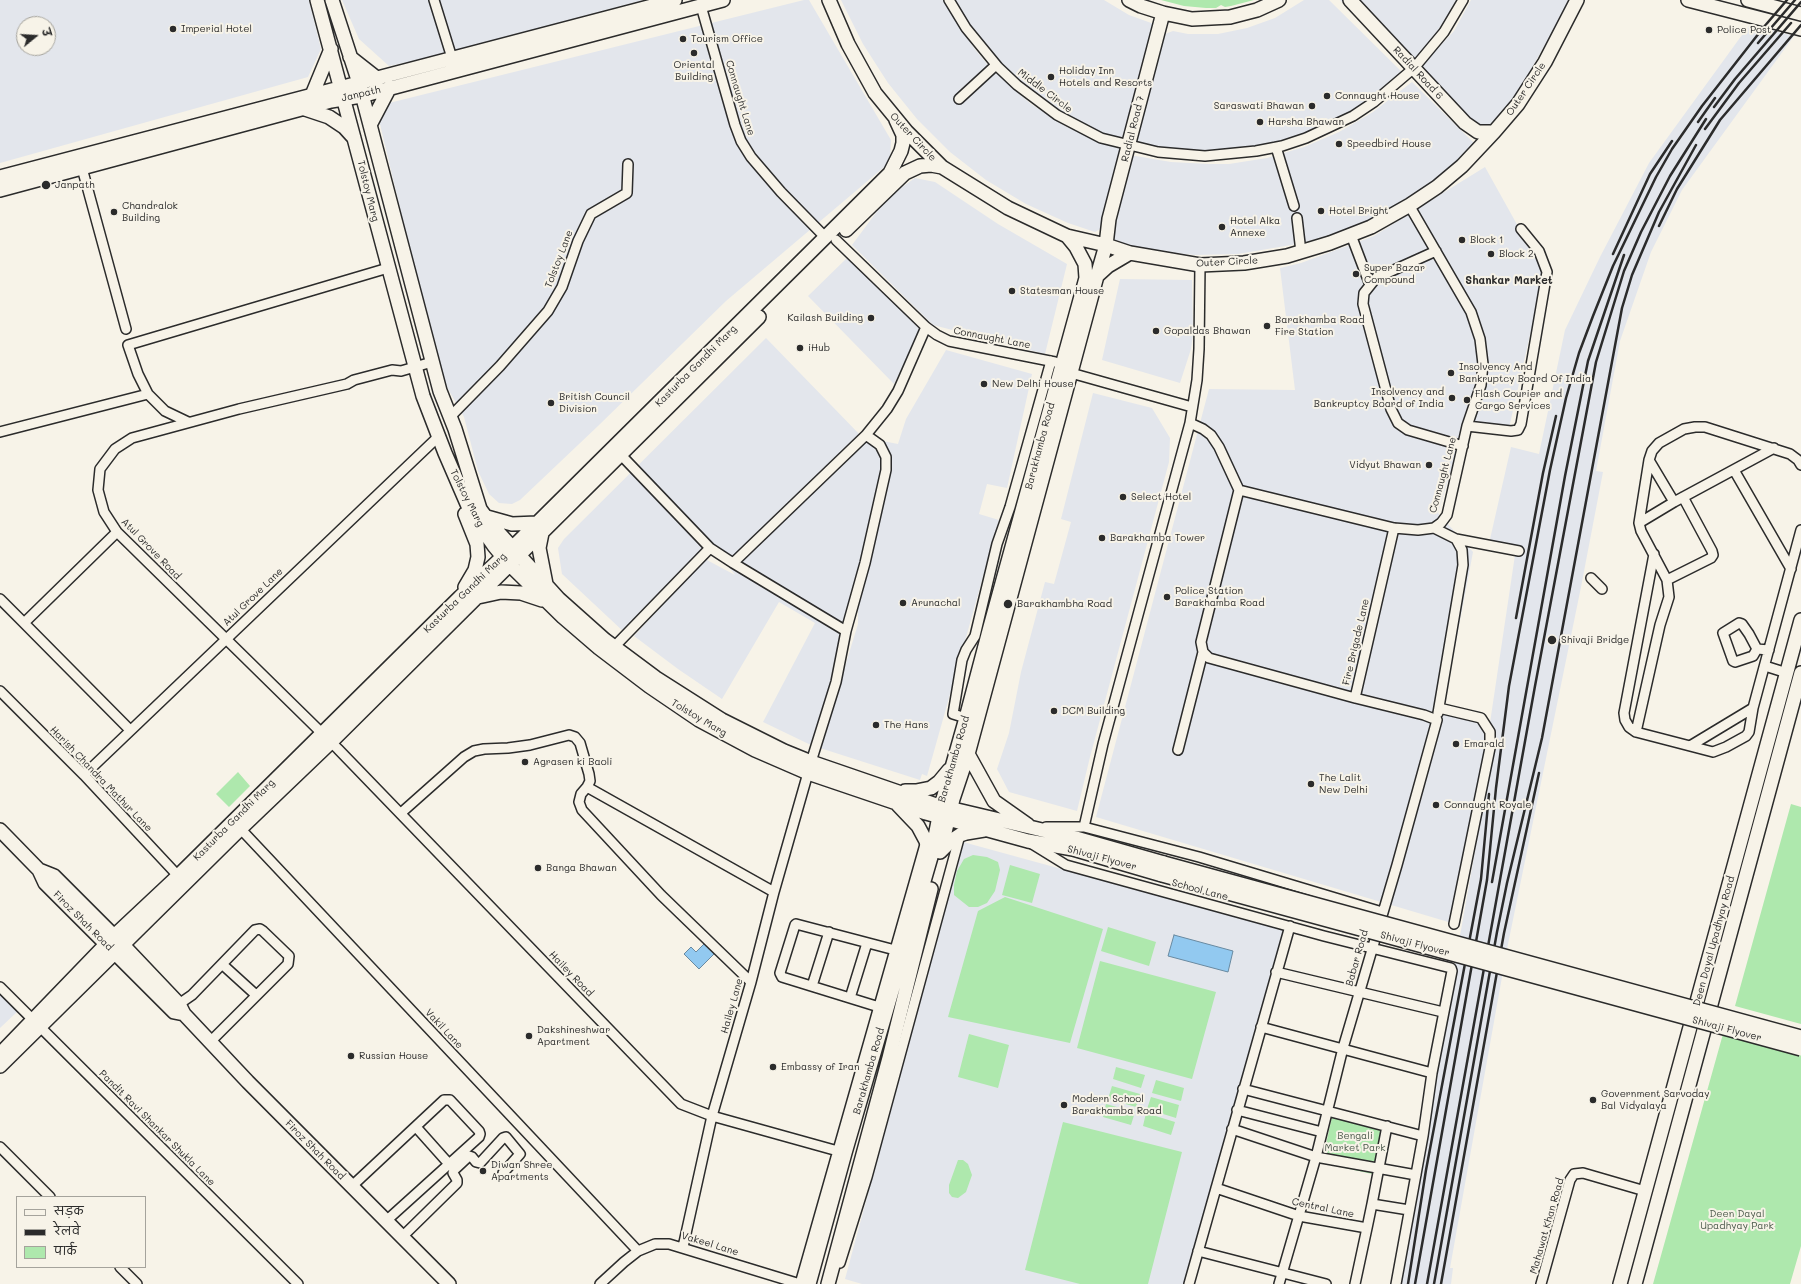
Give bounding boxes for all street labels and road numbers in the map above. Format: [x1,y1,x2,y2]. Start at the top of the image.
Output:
street label: Radial Road 6 [1390,44,1446,102]
street label: Connaught Lane [723,59,757,137]
street label: Outer Circle [1504,60,1548,118]
street label: Middle Circle [1015,67,1075,115]
street label: Janpath [340,84,382,104]
street label: Radial Road 7 [1119,95,1147,163]
street label: Outer Circle [887,110,939,164]
street label: Tolstoy Marg [355,159,381,223]
street label: Tolstoy Lane [542,228,576,290]
street label: Outer Circle [1196,254,1258,270]
street label: Kasturba Gandhi Marg [653,323,739,409]
street label: Connaught Lane [953,325,1031,351]
street label: Barakhamba Road [1023,401,1057,491]
street label: Connaught Lane [1427,436,1459,514]
street label: Tolstoy Marg [447,467,487,529]
street label: Atul Grove Road [119,516,183,582]
street label: Kasturba Gandhi Marg [421,550,509,636]
street label: Atul Grove Lane [221,565,285,629]
street label: Fire Brigade Lane [1340,598,1372,686]
street label: Tolstoy Marg [669,697,729,739]
street label: Barakhamba Road [936,714,972,804]
street label: Harish Chandra Mathur Lane [47,724,155,834]
street label: Kasturba Gandhi Marg [191,777,277,863]
street label: Shivaji Flyover [1066,843,1138,873]
street label: Deen Dayal Upadhyay Road [1691,875,1737,1007]
street label: School Lane [1170,877,1230,903]
street label: Firoz Shah Road [51,889,115,953]
street label: Babar Road [1343,928,1371,988]
street label: Shivaji Flyover [1379,929,1451,959]
street label: Hailey Road [546,949,596,999]
street label: Hailey Lane [718,977,746,1035]
street label: Vakil Lane [423,1007,465,1051]
street label: Shivaji Flyover [1691,1014,1763,1044]
street label: Barakhamba Road [851,1026,887,1116]
street label: Pandit Ravi Shankar Shukla Lane [97,1068,217,1188]
street label: Firoz Shah Road [283,1118,347,1182]
street label: Mahawat Khan Road [1528,1177,1566,1275]
street label: Central Lane [1291,1196,1355,1220]
street label: Vakeel Lane [680,1230,740,1258]

